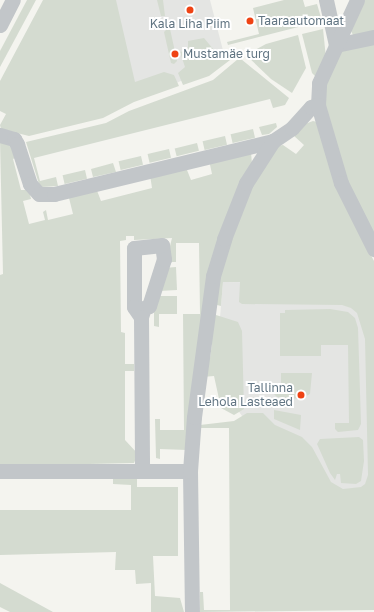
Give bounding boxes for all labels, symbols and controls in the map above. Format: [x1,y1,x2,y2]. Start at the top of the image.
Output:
marker: Kala Liha Piim [185,5,195,15]
place label: Taaraautomaat [258,14,344,28]
marker: Taaraautomaat [245,16,255,26]
place label: Kala Liha Piim [150,17,230,31]
place label: Mustamäe turg [183,47,270,61]
marker: Mustamäe turg [170,49,180,59]
place label: Tallinna Lehola Lasteaed [198,381,293,409]
marker: Tallinna Lehola Lasteaed [296,390,306,400]

